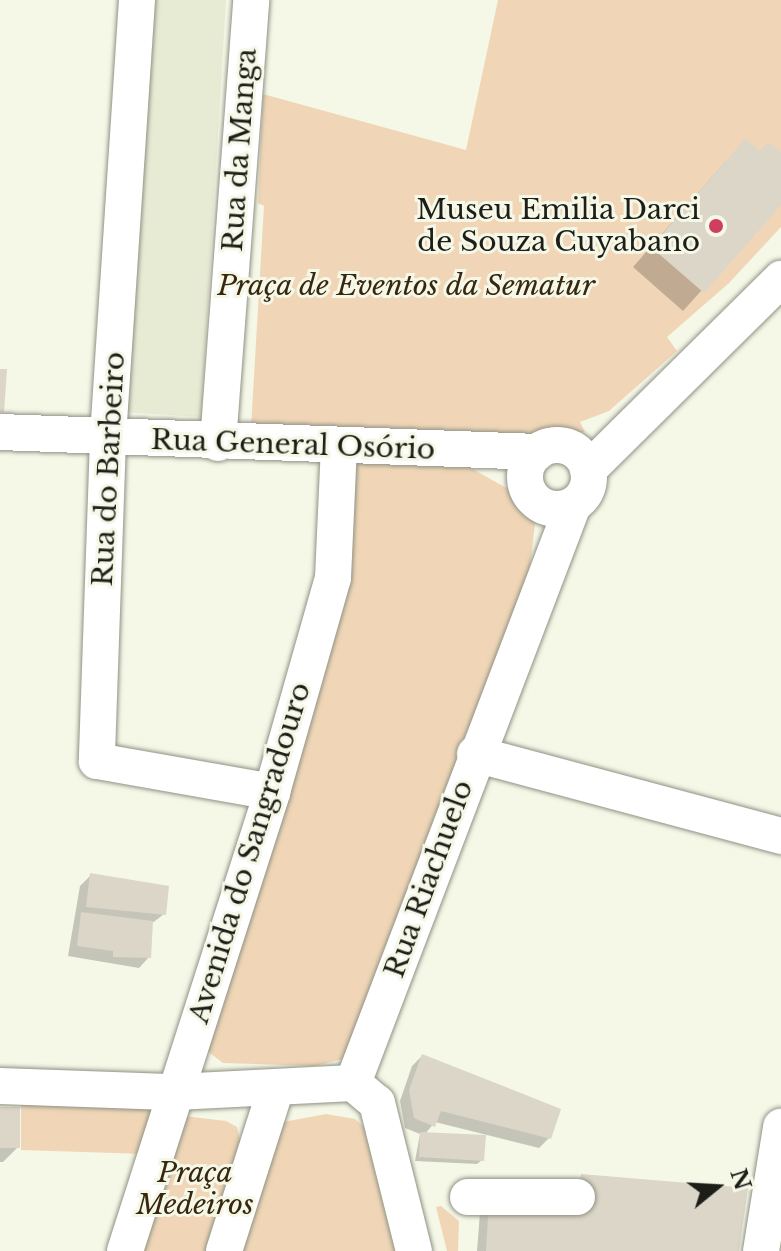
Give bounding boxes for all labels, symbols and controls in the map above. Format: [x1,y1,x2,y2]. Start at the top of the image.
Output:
street label: Rua da Manga [216,47,264,253]
place label: Museu Emilia Darci de Souza Cuyabano [416,193,700,259]
marker: Museu Emilia Darci de Souza Cuyabano [707,217,725,235]
park label: Praça de Eventos da Sematur [216,269,596,303]
street label: Rua do Barbeiro [86,351,132,587]
street label: Rua General Osório [150,423,436,467]
street label: Avenida do Sangradouro [182,678,318,1028]
street label: Rua Riachuelo [378,776,480,982]
north arrow [677,1147,757,1227]
park label: Praça Medeiros [136,1156,254,1222]
text: N [724,1165,756,1193]

